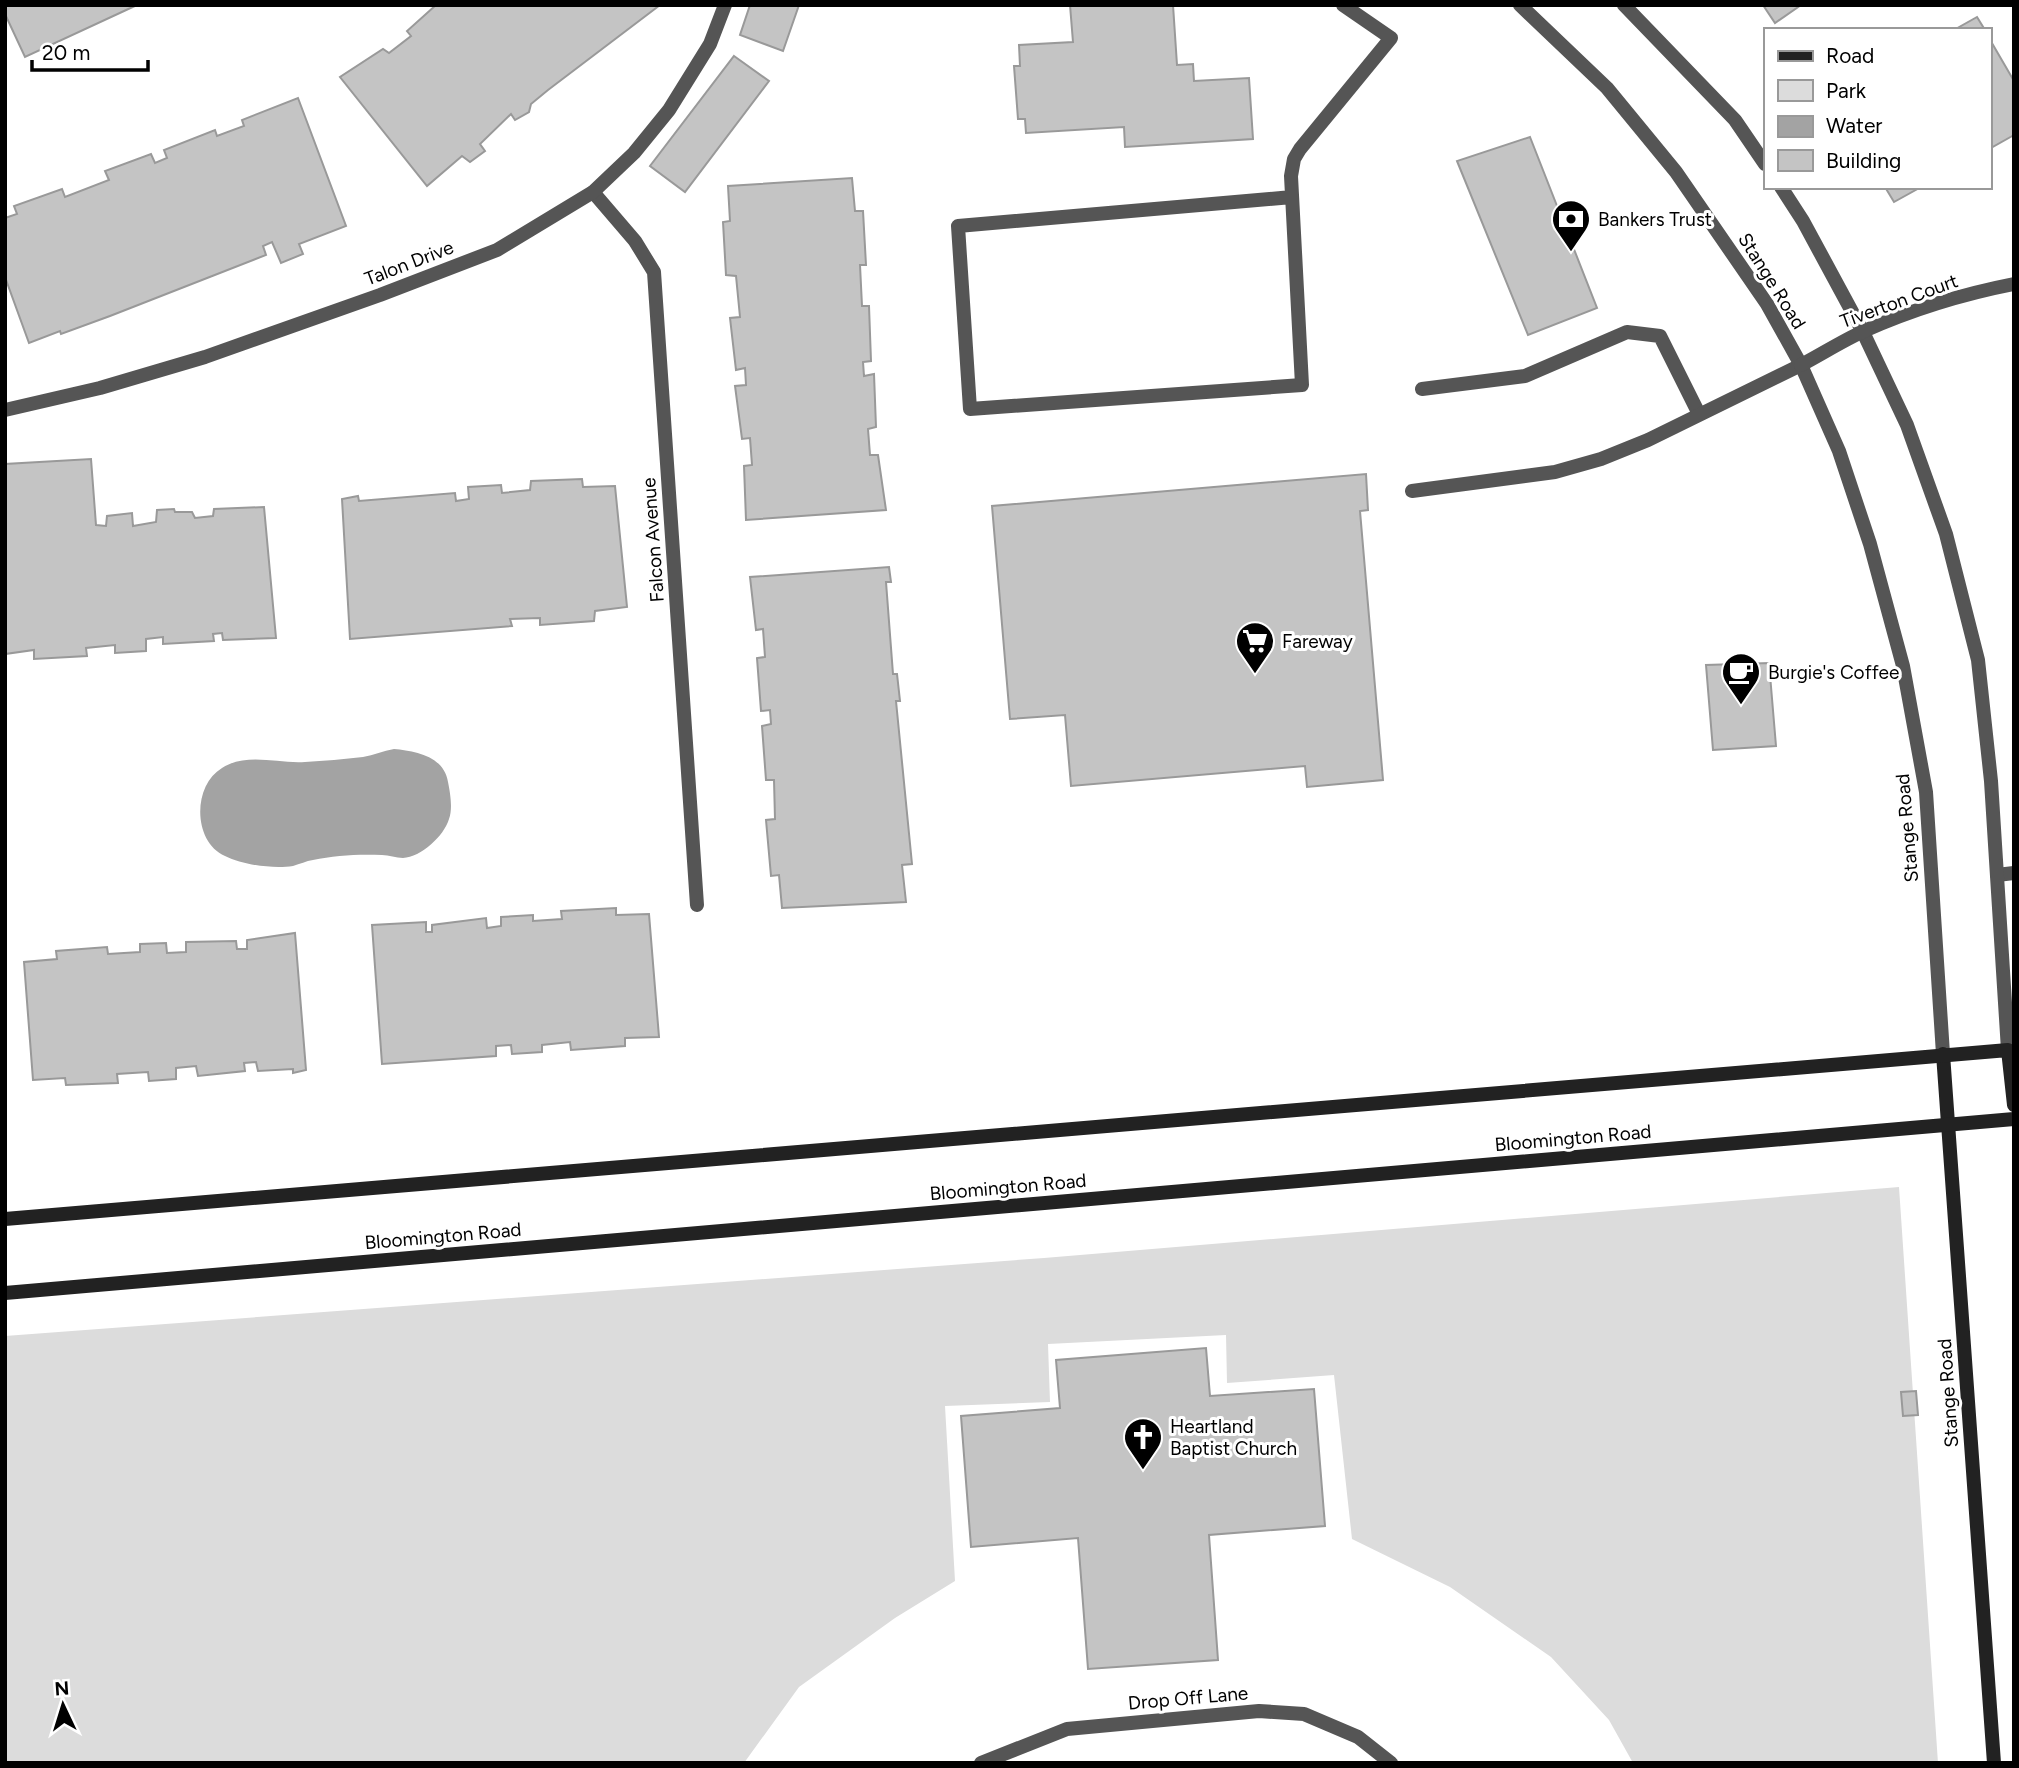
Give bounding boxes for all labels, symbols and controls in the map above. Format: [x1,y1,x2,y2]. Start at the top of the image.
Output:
scale bar [32,28,147,72]
legend [1764,28,1991,189]
text: 20 m [42,40,90,65]
text: Road [1826,43,1874,68]
text: Park [1826,78,1867,103]
text: Water [1826,113,1882,138]
text: Building [1826,148,1901,173]
bank icon: Bankers Trust [1550,198,1592,253]
place label: Bankers Trust [1598,208,1712,231]
street label: Stange Road [1733,229,1811,333]
street label: Talon Drive [361,236,457,290]
street label: Tiverton Court [1837,269,1961,333]
street label: Falcon Avenue [637,477,669,603]
supermarket icon: Fareway [1234,620,1276,675]
place label: Fareway [1282,630,1353,653]
cafe icon: Burgie's Coffee [1720,651,1762,706]
place label: Burgie's Coffee [1768,661,1899,684]
street label: Stange Road [1891,773,1923,883]
street label: Bloomington Road [1494,1120,1652,1156]
street label: Bloomington Road [929,1169,1087,1205]
street label: Bloomington Road [364,1218,522,1254]
street label: Stange Road [1933,1338,1963,1448]
place label: Heartland Baptist Church [1170,1415,1297,1460]
church icon: Heartland Baptist Church [1122,1416,1164,1471]
north arrow [28,1670,98,1740]
text: N [54,1677,70,1701]
street label: Drop Off Lane [1127,1681,1249,1715]

